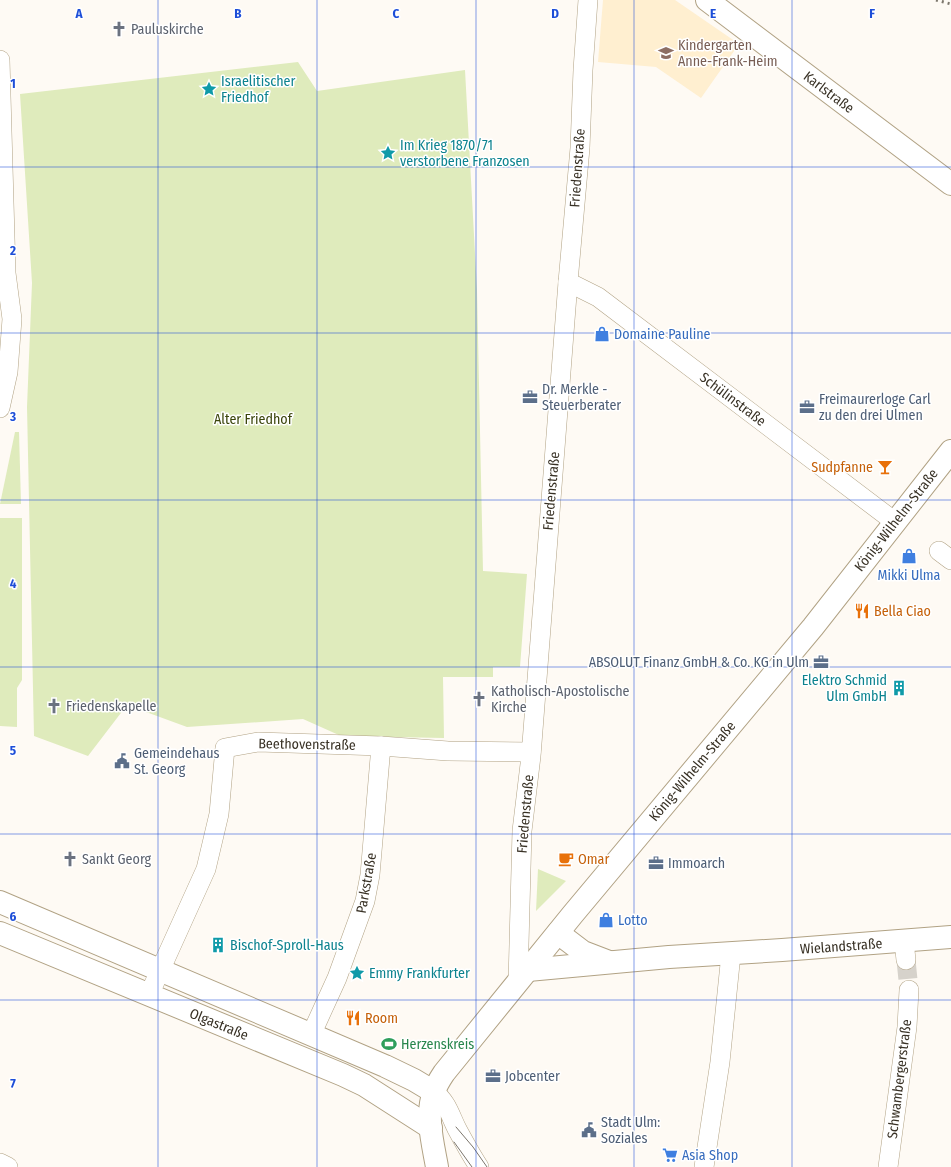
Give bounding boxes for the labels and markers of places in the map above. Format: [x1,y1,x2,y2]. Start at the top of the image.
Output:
church icon: Pauluskirche [110,20,128,38]
place label: Pauluskirche [131,21,204,38]
place label: Kindergarten Anne-Frank-Heim [678,37,777,70]
school or university icon: Kindergarten Anne-Frank-Heim [657,44,675,62]
place label: Israelitischer Friedhof [221,73,295,106]
place icon: Israelitischer Friedhof [200,80,218,98]
place label: Im Krieg 1870/71 verstorbene Franzosen [400,137,530,170]
place icon: Im Krieg 1870/71 verstorbene Franzosen [379,144,397,162]
shop icon: Domaine Pauline [593,325,611,343]
place label: Domaine Pauline [614,326,711,343]
place label: Dr. Merkle - Steuerberater [542,381,621,414]
office icon: Dr. Merkle - Steuerberater [521,388,539,406]
place label: Freimaurerloge Carl zu den drei Ulmen [819,391,931,424]
office icon: Freimaurerloge Carl zu den drei Ulmen [798,398,816,416]
bar icon: Sudpfanne [876,458,894,476]
place label: Sudpfanne [811,459,873,476]
shop icon: Mikki Ulma [900,547,918,565]
place label: Mikki Ulma [878,567,941,584]
restaurant icon: Bella Ciao [853,602,871,620]
place label: Bella Ciao [874,603,931,620]
office icon: ABSOLUT Finanz GmbH & Co. KG in Ulm [812,653,830,671]
place label: ABSOLUT Finanz GmbH & Co. KG in Ulm [589,654,809,671]
place label: Elektro Schmid Ulm GmbH [802,672,887,705]
building icon: Elektro Schmid Ulm GmbH [890,679,908,697]
place label: Katholisch-Apostolische Kirche [491,683,630,716]
church icon: Katholisch-Apostolische Kirche [470,690,488,708]
church icon: Friedenskapelle [45,697,63,715]
place label: Friedenskapelle [66,698,157,715]
place label: Gemeindehaus St. Georg [134,745,220,778]
public building icon: Gemeindehaus St. Georg [113,752,131,770]
church icon: Sankt Georg [61,850,79,868]
cafe icon: Omar [557,850,575,868]
place label: Sankt Georg [82,851,152,868]
place label: Omar [578,851,609,868]
office icon: Immoarch [647,854,665,872]
place label: Immoarch [668,855,725,872]
shop icon: Lotto [597,911,615,929]
place label: Lotto [618,912,648,929]
building icon: Bischof-Sproll-Haus [209,936,227,954]
place label: Bischof-Sproll-Haus [230,937,344,954]
place icon: Emmy Frankfurter [348,964,366,982]
place label: Emmy Frankfurter [369,965,470,982]
restaurant icon: Room [344,1009,362,1027]
place label: Room [365,1010,398,1027]
sports icon: Herzenskreis [380,1035,398,1053]
place label: Herzenskreis [401,1036,474,1053]
office icon: Jobcenter [484,1067,502,1085]
place label: Jobcenter [505,1068,560,1085]
place label: Stadt Ulm: Soziales [601,1114,660,1147]
public building icon: Stadt Ulm: Soziales [580,1121,598,1139]
supermarket icon: Asia Shop [661,1146,679,1164]
place label: Asia Shop [682,1147,738,1164]

